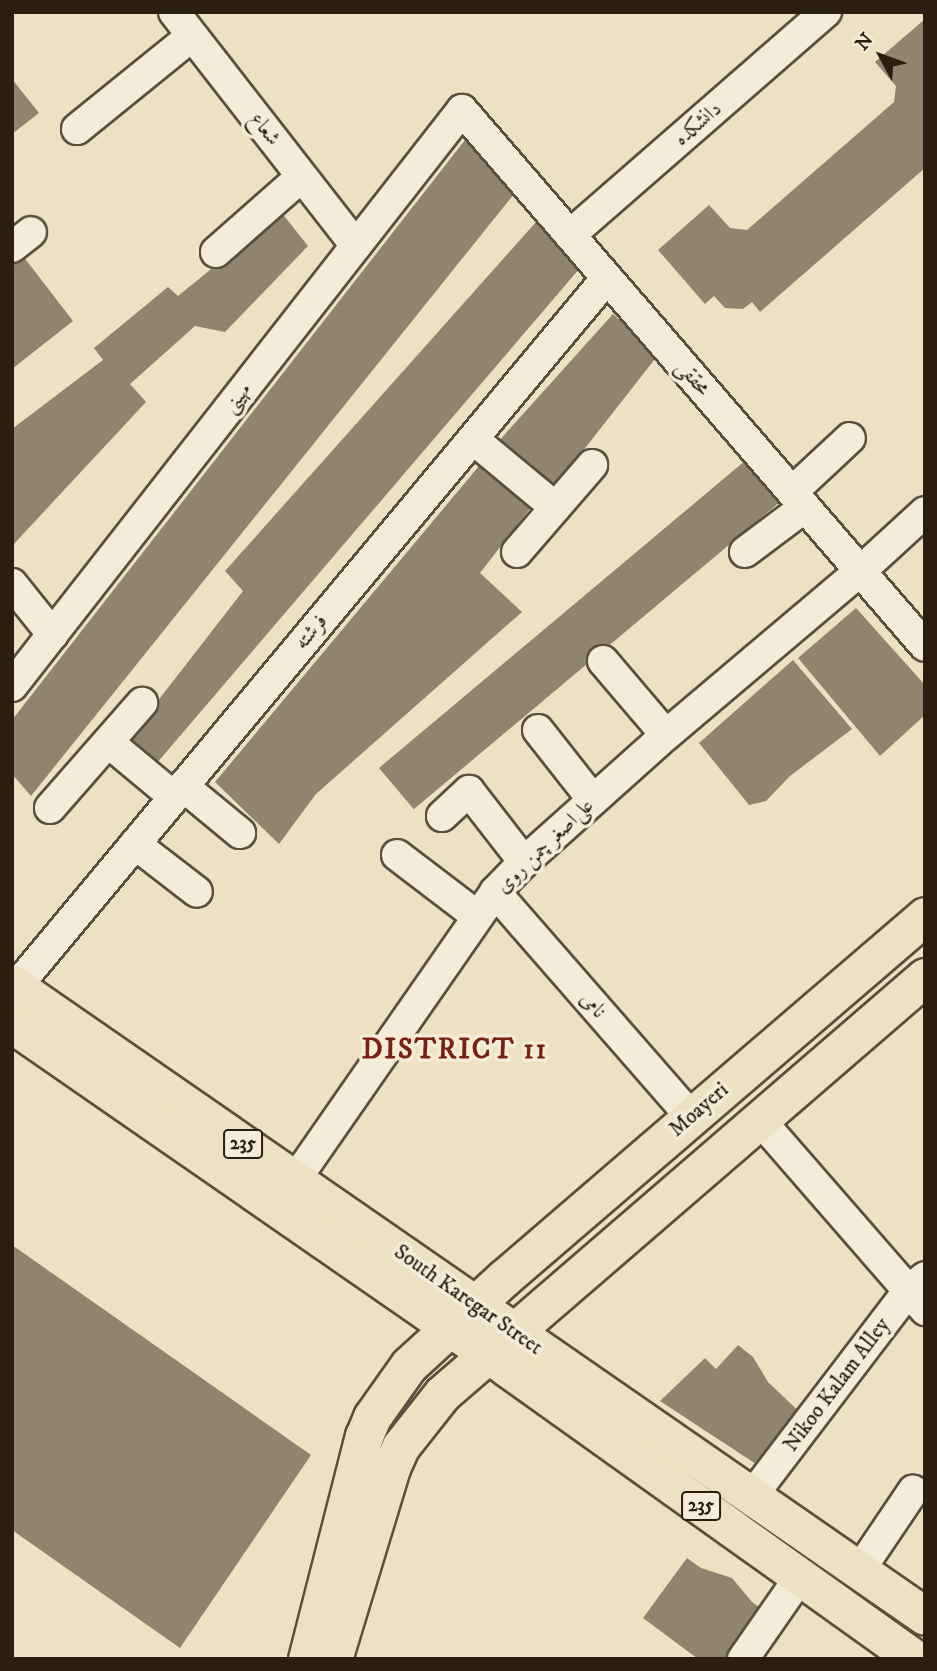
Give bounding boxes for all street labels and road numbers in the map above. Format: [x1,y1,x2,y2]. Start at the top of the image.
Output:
street label: دانشکده [669,96,727,152]
street label: شعاع [244,107,286,151]
street label: محققی [671,355,715,401]
street label: مهینی [217,378,257,418]
street label: فرشته [289,609,333,655]
street label: علی‌اصغر چمن روی [491,793,599,899]
street label: نامی [575,987,611,1023]
street label: Moayeri [664,1078,734,1142]
road number: 235 [222,1128,264,1160]
street label: South Karegar Street [389,1240,547,1360]
street label: Nikoo Kalam Alley [778,1313,896,1457]
road number: 235 [680,1490,722,1522]

